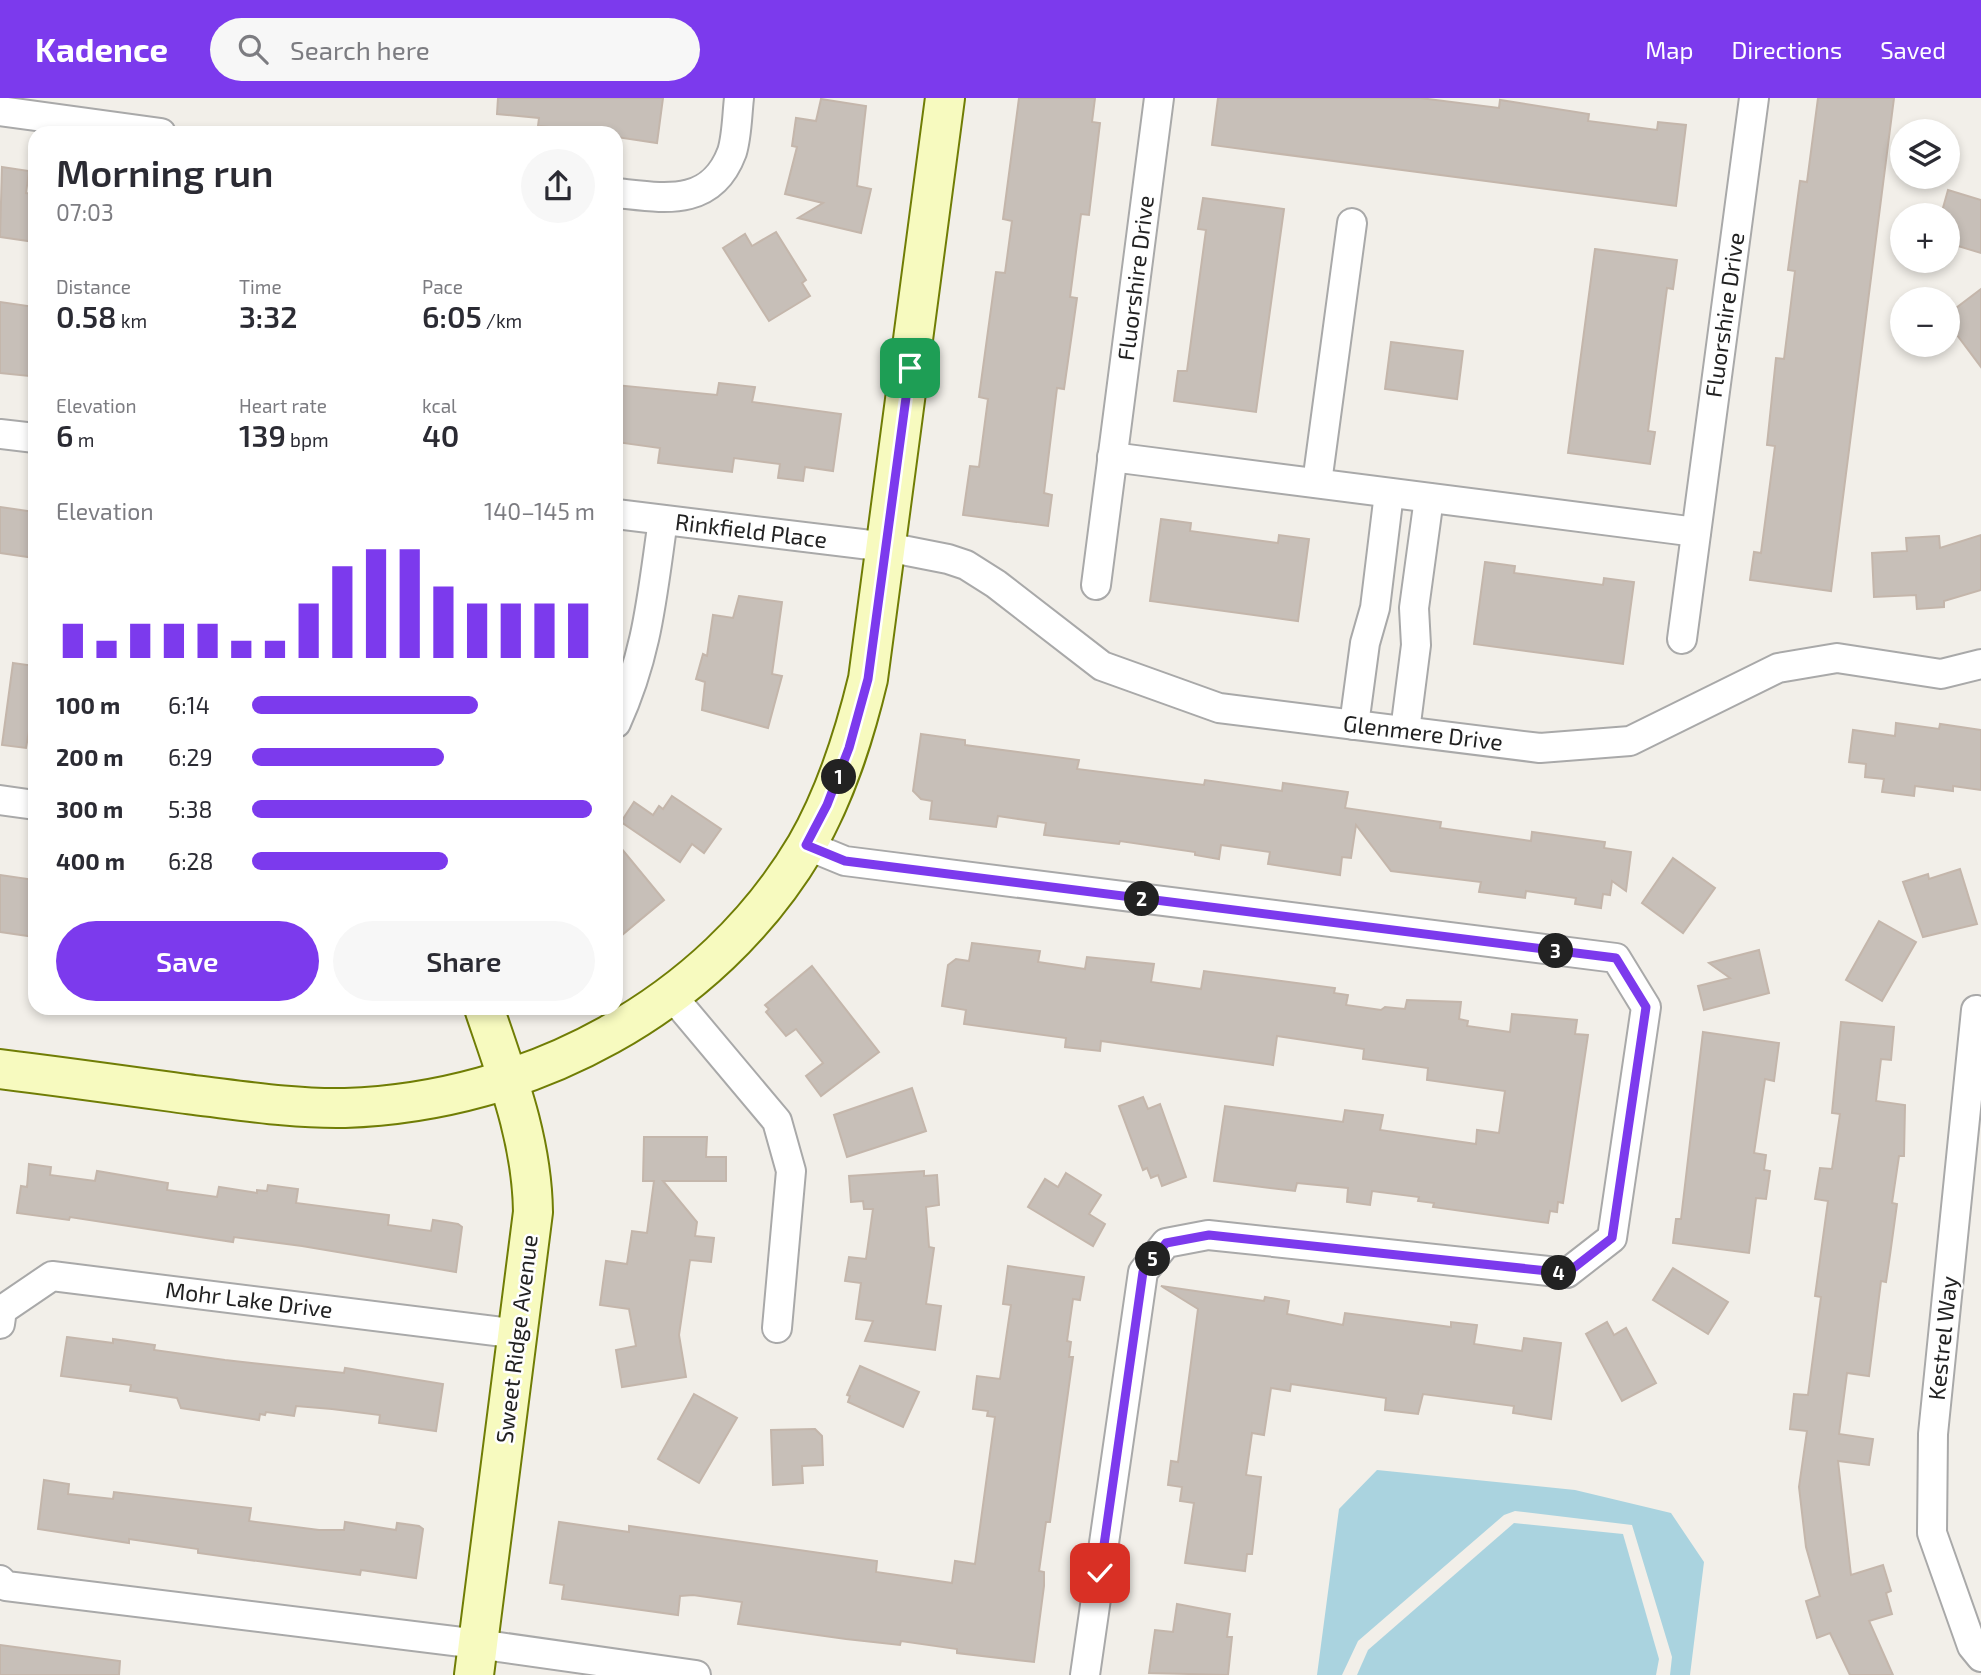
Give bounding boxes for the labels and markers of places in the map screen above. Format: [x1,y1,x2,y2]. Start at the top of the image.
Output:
pin [880,338,940,398]
pin: 1 [822,760,856,794]
pin: 2 [1124,882,1160,916]
pin: 3 [1538,934,1574,968]
pin: 5 [1136,1242,1170,1276]
pin: 4 [1542,1256,1576,1290]
pin [1070,1543,1130,1603]

